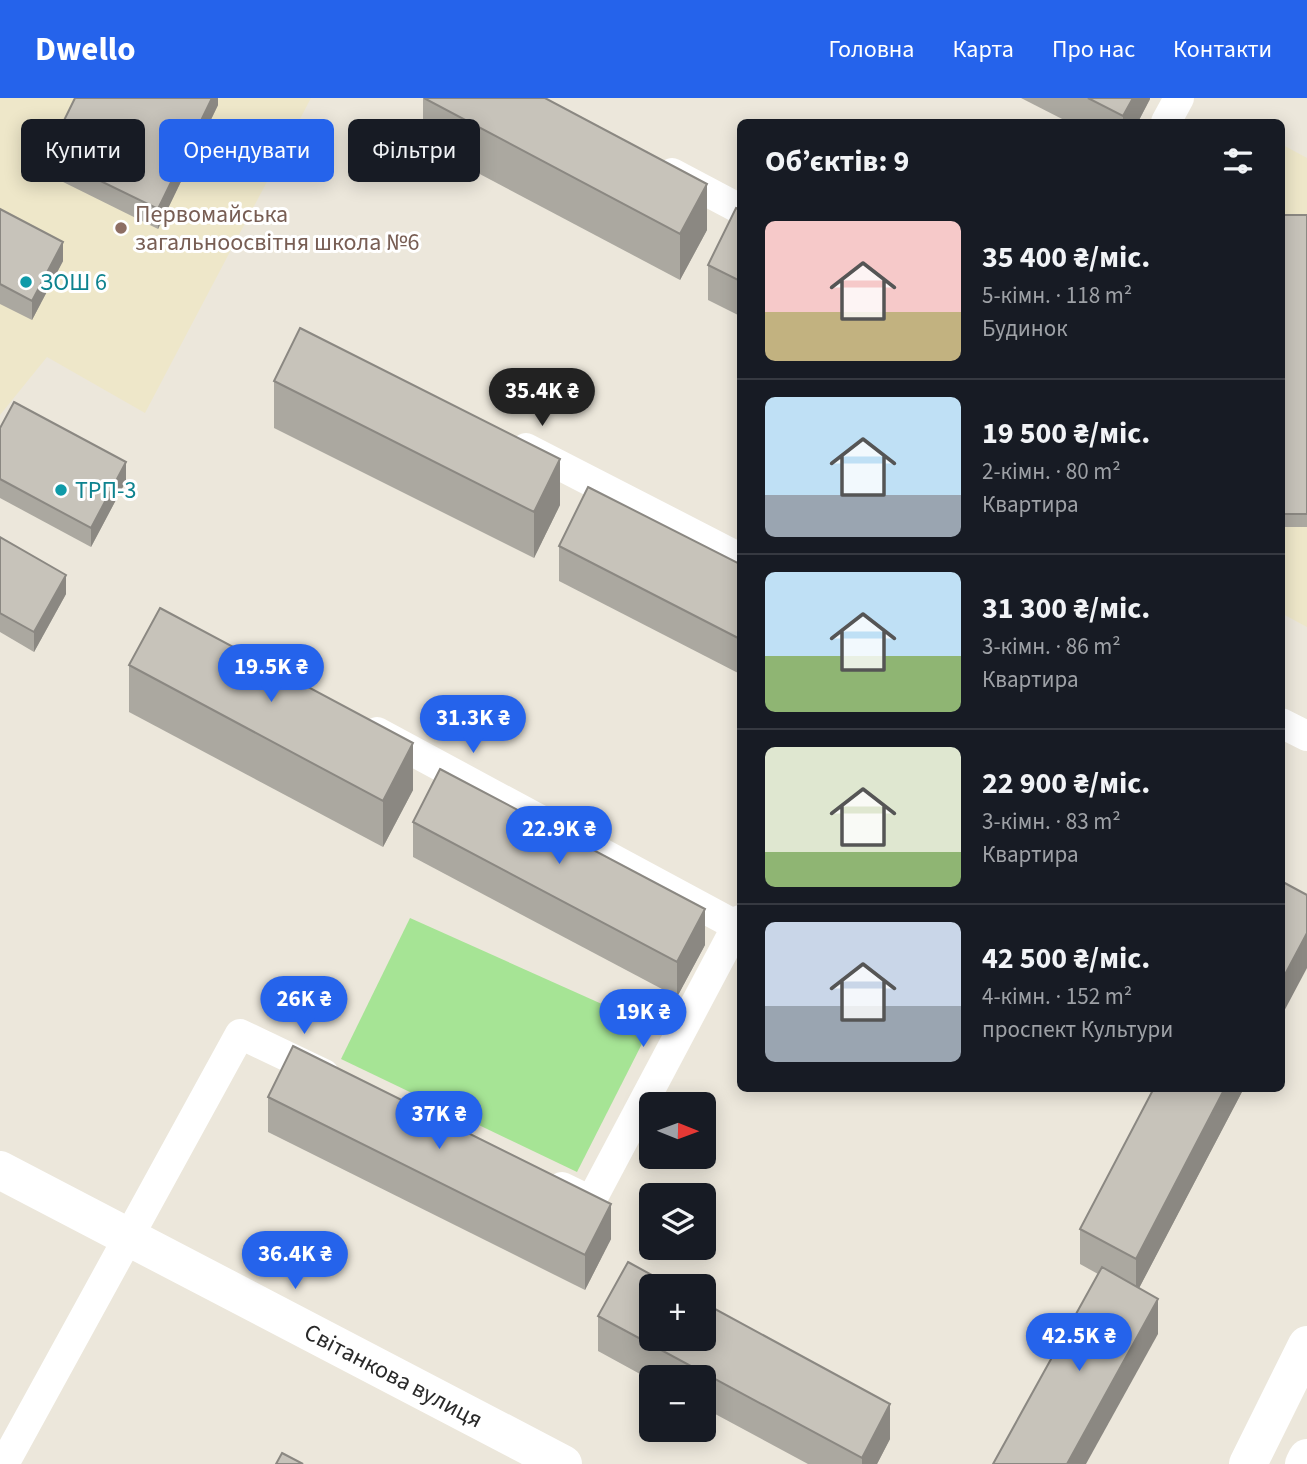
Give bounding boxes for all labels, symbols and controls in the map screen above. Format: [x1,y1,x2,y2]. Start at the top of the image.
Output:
text: Dwello [35,26,136,73]
text: Головна [828,32,914,67]
text: Карта [952,32,1014,67]
text: Про нас [1052,32,1135,67]
text: Контакти [1173,32,1272,67]
chip: Купити [21,119,145,182]
chip: Орендувати [159,119,334,182]
chip: Фільтри [348,119,480,182]
text: Об’єктів: 9 [765,140,909,183]
icon: filters [1219,142,1257,180]
place label: Первомайська загальноосвітня школа №6 [135,197,419,260]
marker: Первомайська загальноосвітня школа №6 [113,220,129,236]
text: 35 400 ₴/міс. [982,236,1150,279]
icon: home [821,249,905,333]
place label: ЗОШ 6 [40,265,107,300]
marker: ЗОШ 6 [18,274,34,290]
text: 5-кімн. · 118 m² [982,279,1132,312]
text: Будинок [982,312,1068,345]
pin: 35.4K ₴ [477,368,607,428]
text: 35.4K ₴ [505,374,579,407]
text: 19 500 ₴/міс. [982,412,1150,455]
icon: home [821,425,905,509]
text: 2-кімн. · 80 m² [982,455,1121,488]
place label: ТРП-3 [75,473,136,508]
marker: ТРП-3 [53,482,69,498]
text: Квартира [982,488,1079,521]
text: 31 300 ₴/міс. [982,587,1150,630]
icon: home [821,600,905,684]
text: 3-кімн. · 86 m² [982,630,1121,663]
pin: 19.5K ₴ [206,644,336,704]
text: 19.5K ₴ [234,650,308,683]
text: Квартира [982,663,1079,696]
pin: 31.3K ₴ [408,696,538,755]
text: 31.3K ₴ [436,701,510,734]
text: 22 900 ₴/міс. [982,762,1150,805]
icon: home [821,775,905,859]
text: 3-кімн. · 83 m² [982,805,1121,838]
pin: 22.9K ₴ [494,806,624,866]
text: 22.9K ₴ [522,812,596,845]
text: Квартира [982,838,1079,871]
text: 42 500 ₴/міс. [982,937,1150,980]
icon: home [821,950,905,1034]
pin: 26K ₴ [255,976,353,1036]
text: 4-кімн. · 152 m² [982,980,1132,1013]
text: 26K ₴ [276,982,332,1015]
pin: 19K ₴ [594,990,692,1049]
text: 19K ₴ [615,995,671,1028]
text: проспект Культури [982,1013,1173,1046]
pin: 37K ₴ [390,1091,488,1151]
north arrow [639,1092,716,1169]
map controls [639,1092,716,1442]
text: 37K ₴ [411,1097,467,1130]
button: layers [639,1183,716,1260]
pin: 36.4K ₴ [230,1232,360,1291]
text: 36.4K ₴ [258,1237,332,1270]
button: + [639,1274,716,1351]
street label: Світанкова вулиця [298,1314,489,1437]
pin: 42.5K ₴ [1014,1314,1144,1373]
text: 42.5K ₴ [1042,1319,1116,1352]
button: − [639,1365,716,1442]

